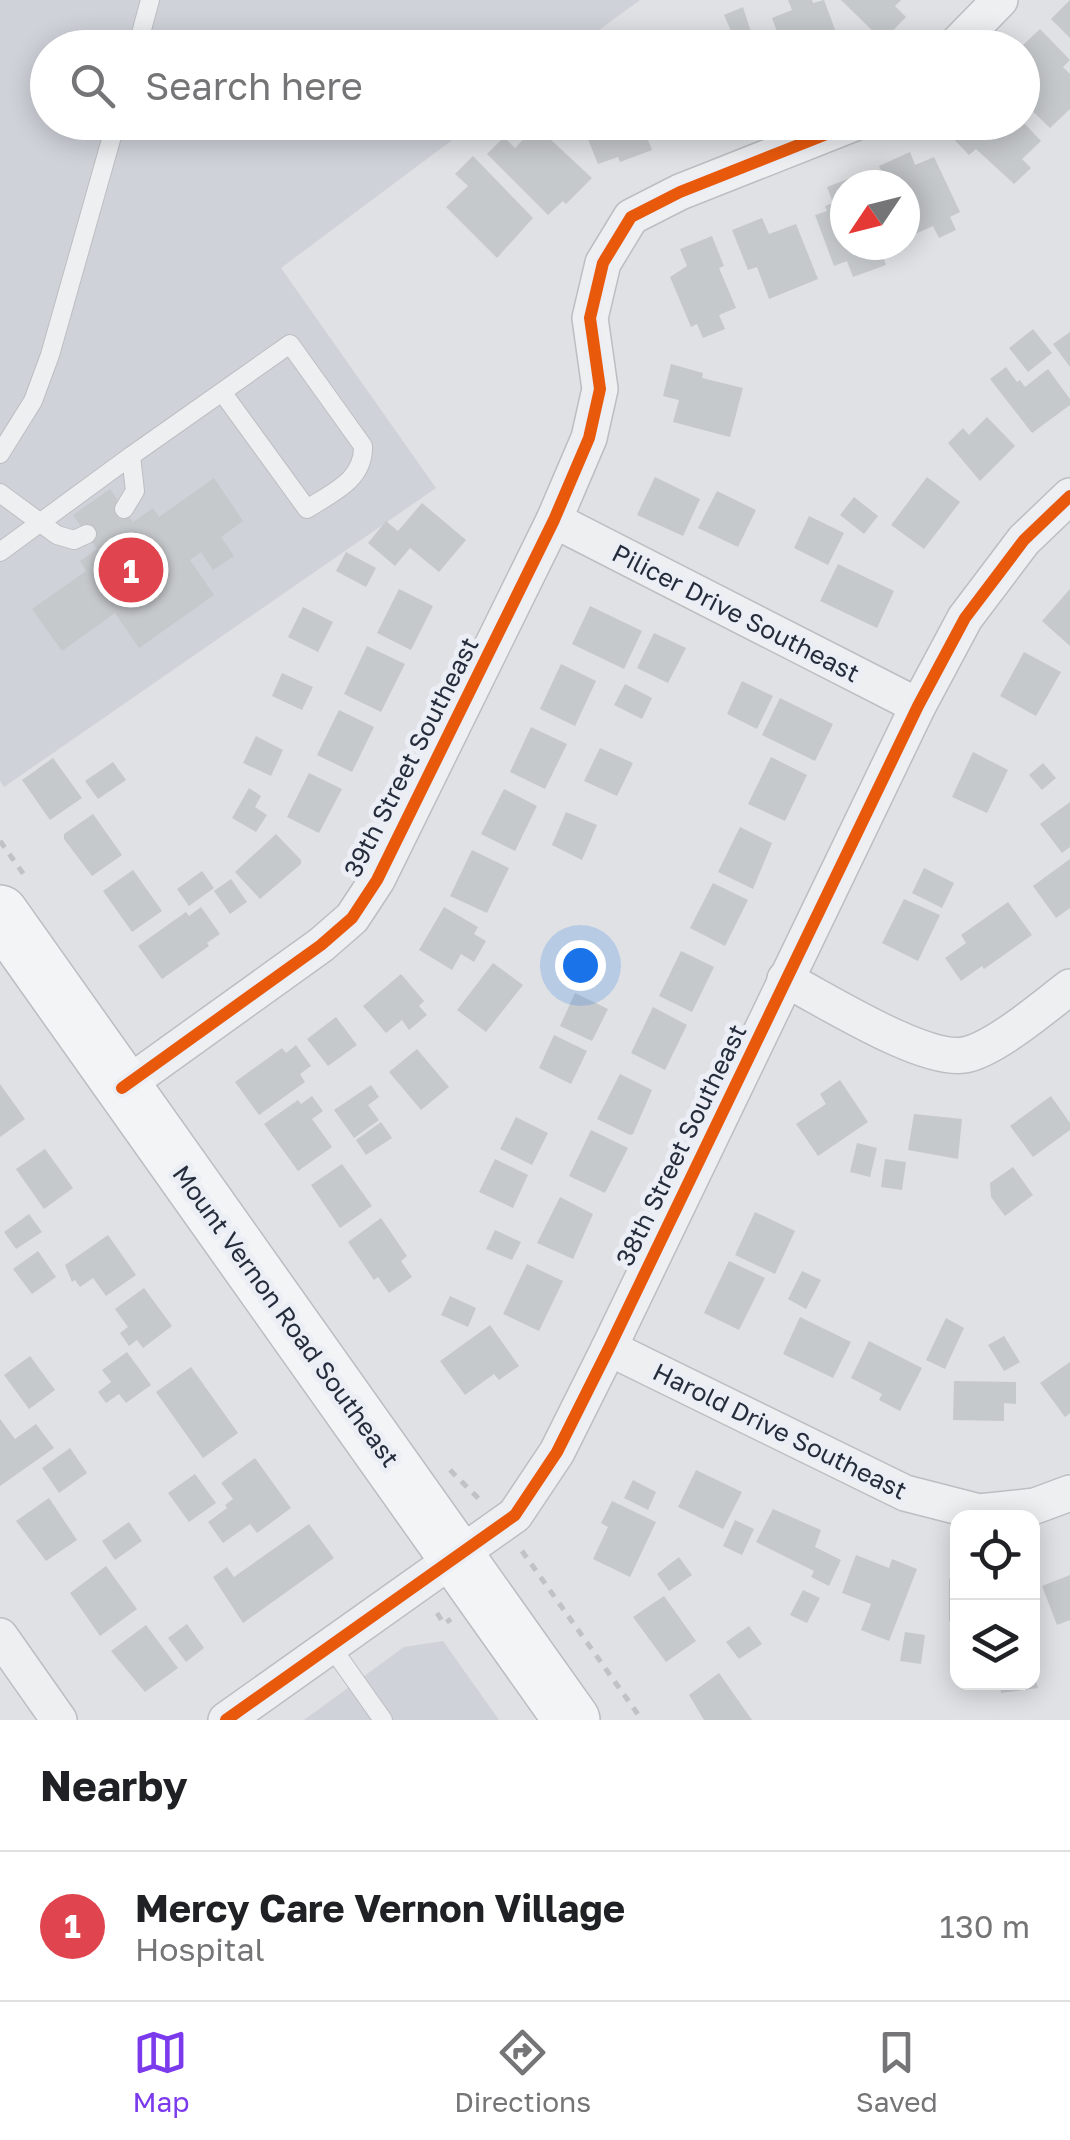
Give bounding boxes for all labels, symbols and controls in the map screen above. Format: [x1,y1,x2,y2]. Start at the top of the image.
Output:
search box [30,30,1040,140]
icon: search [65,58,120,113]
text: Search here [145,63,363,108]
north arrow [830,170,920,260]
pin: 1 [98,532,164,608]
street label: Pilicer Drive Southeast [607,537,865,688]
street label: 39th Street Southeast [337,632,485,882]
your location [555,940,606,991]
street label: 38th Street Southeast [609,1019,753,1271]
street label: Mount Vernon Road Southeast [166,1159,406,1473]
street label: Harold Drive Southeast [648,1356,912,1506]
map controls [950,1510,1040,1690]
button: locate [950,1510,1040,1600]
button: layers [950,1600,1040,1690]
text: Nearby [40,1760,188,1810]
text: Mercy Care Vernon Village [135,1885,625,1930]
text: 1 [64,1907,81,1945]
text: 130 m [940,1907,1030,1945]
text: Hospital [135,1930,265,1968]
tab: Map [132,2025,190,2118]
tab: Directions [454,2025,591,2118]
tab: Saved [856,2025,938,2118]

